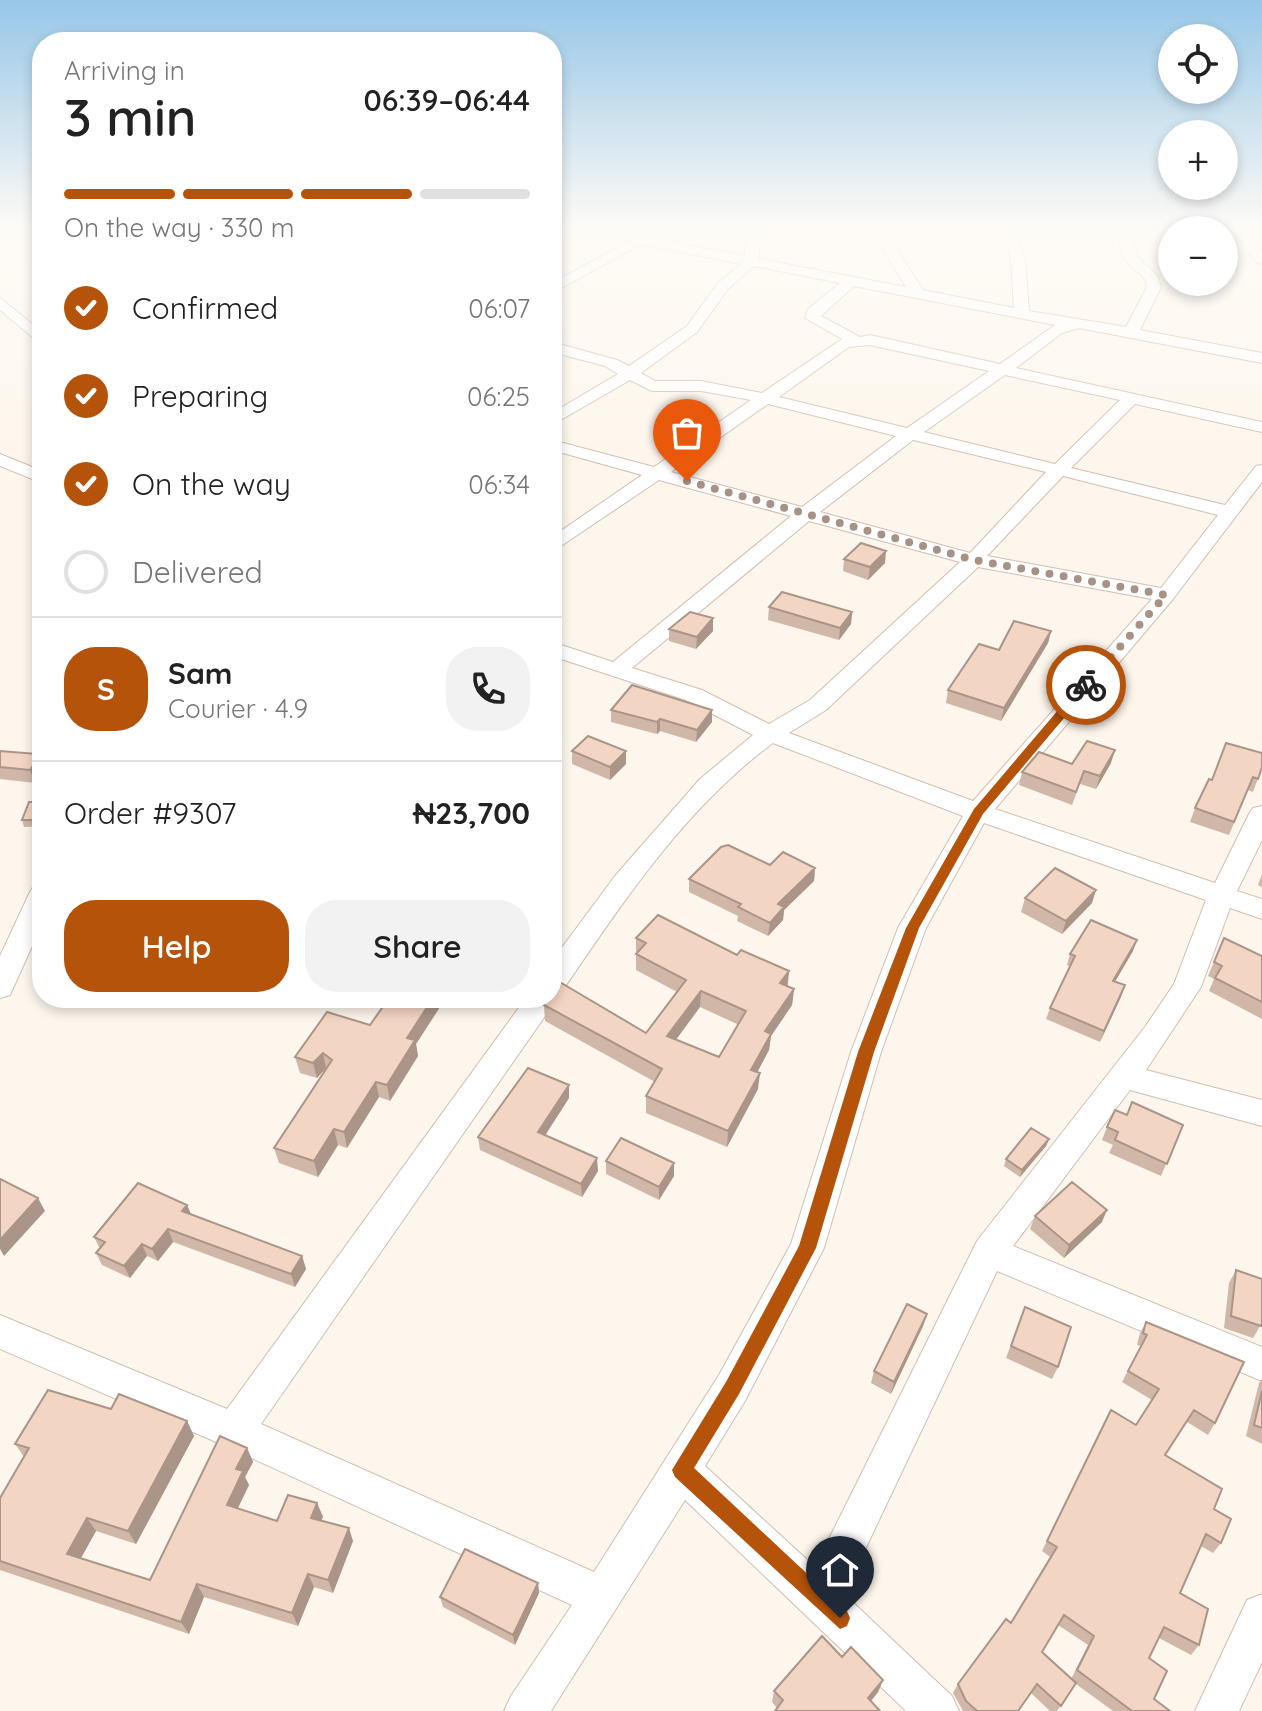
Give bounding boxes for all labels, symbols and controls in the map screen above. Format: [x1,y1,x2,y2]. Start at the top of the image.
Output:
map controls [1158,24,1238,296]
button: locate [1158,24,1238,104]
text: Arriving in [64,54,185,87]
text: 06:39–06:44 [364,81,530,119]
text: 3 min [64,84,197,149]
button: + [1158,120,1238,200]
text: On the way · 330 m [64,211,294,244]
button: − [1158,216,1238,296]
icon: check [64,286,108,330]
text: Confirmed [132,289,278,327]
text: 06:07 [468,292,530,325]
icon: check [64,374,108,418]
text: Preparing [132,377,268,415]
text: 06:25 [467,380,530,413]
pin [653,399,721,481]
icon: bag [665,411,709,455]
icon: check [64,462,108,506]
text: On the way [132,465,291,503]
text: 06:34 [468,468,530,501]
text: Delivered [132,553,263,591]
courier [1046,645,1126,725]
button: phone [446,647,530,731]
text: Sam [168,654,232,692]
icon: bike [1064,663,1108,707]
text: S [97,670,115,708]
text: Courier · 4.9 [168,692,308,725]
text: Order #9307 [64,794,236,832]
text: ₦23,700 [413,794,530,832]
button: Help [64,900,289,992]
button: Share [305,900,530,992]
pin [806,1536,874,1618]
icon: home [818,1548,862,1592]

